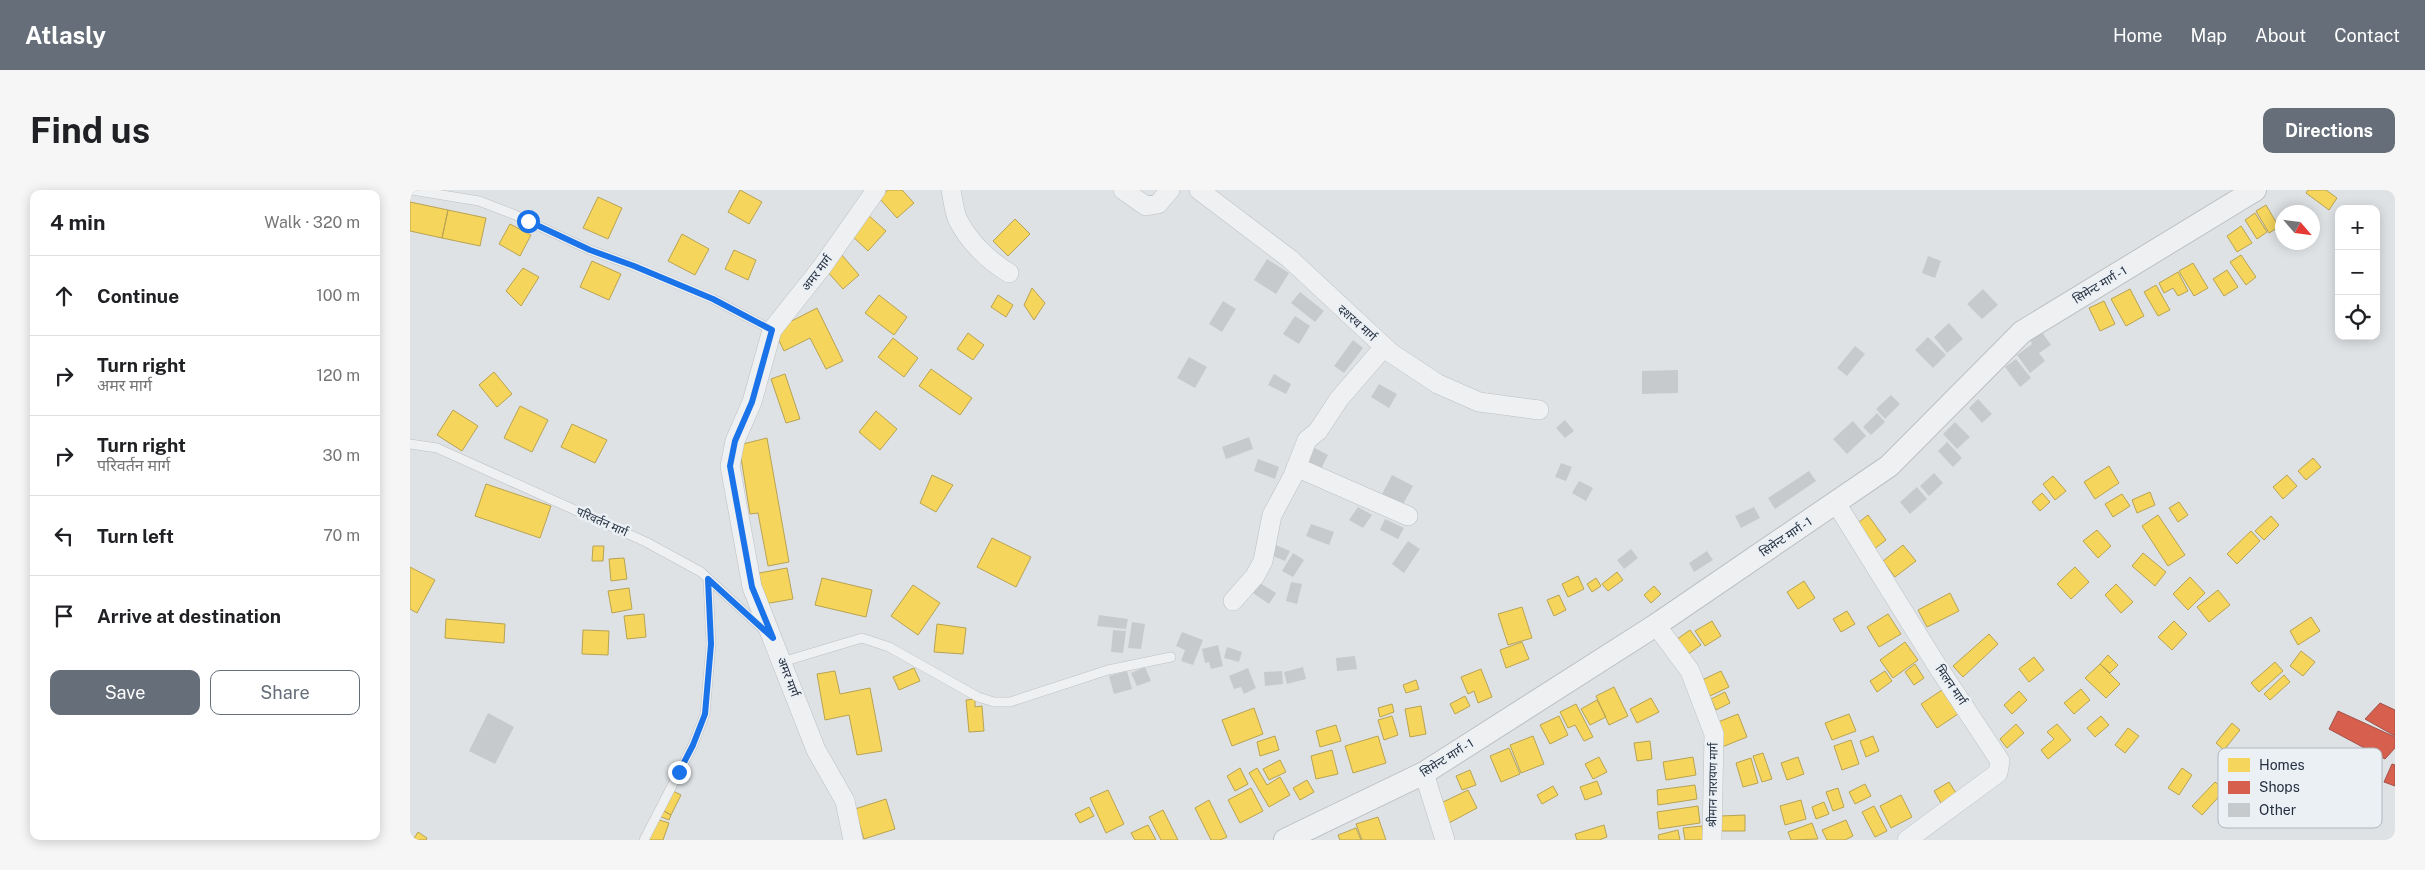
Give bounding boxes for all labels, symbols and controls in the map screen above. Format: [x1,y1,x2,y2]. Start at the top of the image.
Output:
text: Atlasly [25,21,106,49]
text: Home [2113,25,2163,46]
text: Map [2191,25,2227,46]
text: About [2255,25,2306,46]
text: Contact [2334,25,2400,46]
button: Directions [2263,108,2395,153]
text: Find us [30,110,150,151]
north arrow [2275,205,2320,250]
map controls [2335,205,2380,340]
button: + [2335,205,2380,250]
text: 4 min [50,210,105,235]
route start [517,210,540,233]
text: Walk · 320 m [264,213,360,232]
button: − [2335,250,2380,295]
street label: अमर मार्ग [799,252,836,294]
street label: सिमेन्ट मार्ग - 1 [2070,263,2129,306]
icon: ahead [50,282,78,310]
text: Continue [97,285,179,307]
text: 100 m [316,286,360,305]
button: locate [2335,295,2380,340]
street label: दशरथ मार्ग [1335,302,1380,345]
text: Turn right [97,354,186,376]
icon: right [50,362,78,390]
text: 120 m [316,366,360,385]
text: अमर मार्ग [97,376,152,395]
text: Turn right [97,434,186,456]
icon: right [50,442,78,470]
text: 30 m [323,446,360,465]
text: परिवर्तन मार्ग [97,456,170,475]
street label: परिवर्तन मार्ग [574,504,631,540]
street label: सिमेन्ट मार्ग - 1 [1757,514,1815,560]
icon: left [50,522,78,550]
text: Turn left [97,525,174,547]
text: 70 m [323,526,360,545]
icon: arrive [50,602,78,630]
text: Arrive at destination [97,605,281,627]
street label: अमर मार्ग [774,655,802,700]
street label: मिलन मार्ग [1933,662,1971,708]
button: Save [50,670,200,715]
button: Share [210,670,360,715]
street label: सिमेन्ट मार्ग - 1 [1417,735,1476,780]
street label: श्रीमान नारायण मार्ग [1704,741,1721,828]
legend [2218,748,2382,828]
text: Homes [2259,757,2305,773]
route end [668,761,691,784]
text: Shops [2259,779,2300,795]
text: Other [2259,802,2296,818]

